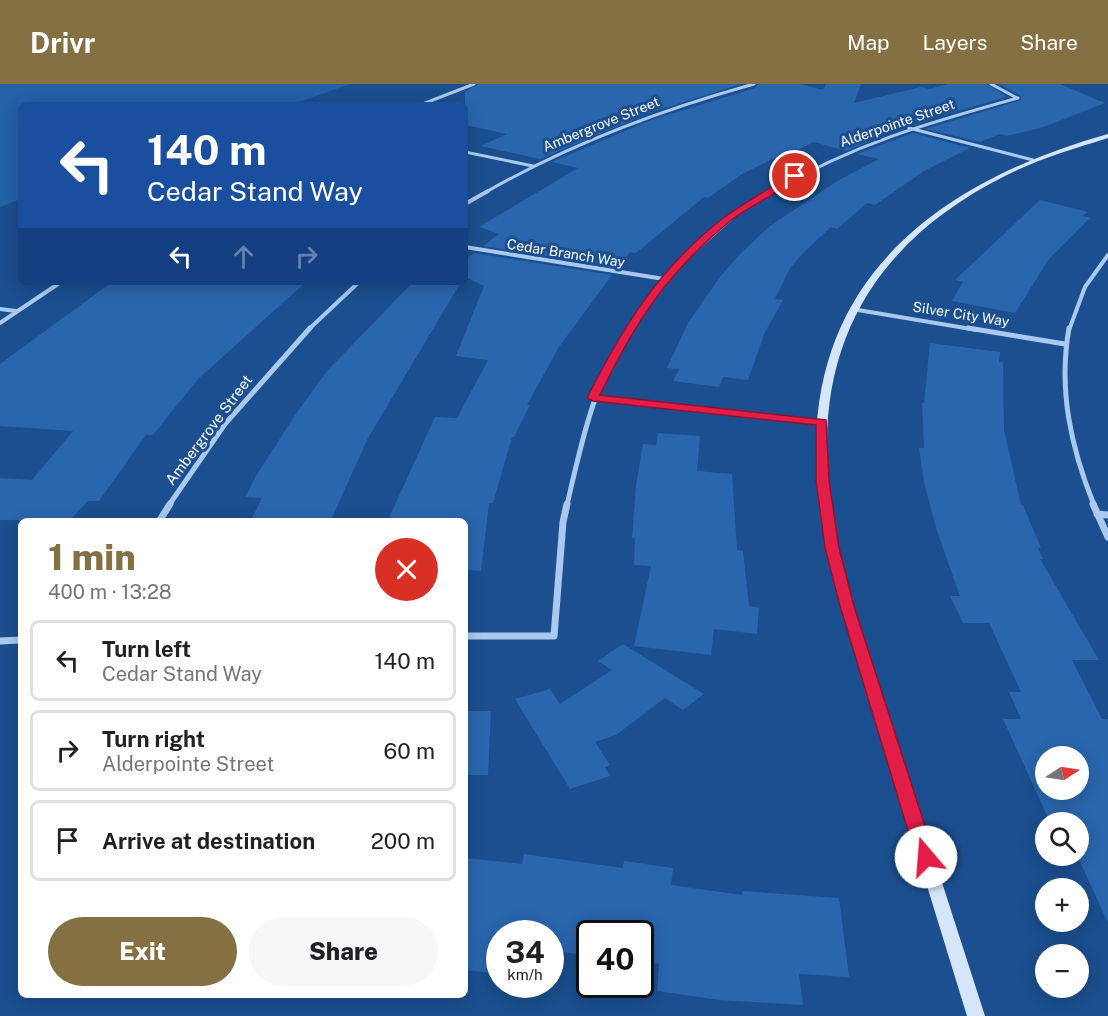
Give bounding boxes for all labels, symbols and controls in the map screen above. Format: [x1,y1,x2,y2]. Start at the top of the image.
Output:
text: Drivr [30,26,95,59]
text: Map [847,30,890,55]
text: Layers [923,30,987,55]
text: Share [1020,30,1078,55]
street label: Ambergrove Street [540,93,662,155]
street label: Alderpointe Street [837,96,957,150]
text: 140 m [147,125,267,174]
icon: left [48,126,126,204]
pin [769,150,820,201]
icon: arrive [778,159,811,192]
text: Cedar Stand Way [147,175,363,207]
street label: Cedar Branch Way [506,236,627,270]
icon: left [164,240,197,273]
icon: ahead [227,240,260,273]
icon: right [290,240,323,273]
street label: Silver City Way [912,298,1011,330]
street label: Ambergrove Street [162,371,256,488]
text: 1 min [48,536,136,578]
button: close [375,538,438,601]
text: 400 m · 13:28 [48,580,172,604]
text: Turn left [102,636,191,662]
icon: left [51,644,84,677]
text: 140 m [374,648,435,674]
text: Cedar Stand Way [102,662,262,686]
text: Turn right [102,726,205,752]
icon: right [51,734,84,767]
text: 60 m [384,738,435,764]
north arrow [1035,746,1089,800]
map controls [1035,746,1089,998]
text: Alderpointe Street [102,752,274,776]
button: search [1035,812,1089,866]
icon: arrive [51,824,84,857]
position arrow [894,825,958,889]
text: Arrive at destination [102,828,315,854]
text: 200 m [371,828,435,854]
button: + [1035,878,1089,932]
button: Exit [48,917,237,986]
button: Share [249,917,438,986]
speed limit sign: 40 [576,920,654,998]
text: 34 [505,934,545,970]
button: − [1035,944,1089,998]
text: km/h [507,966,543,983]

